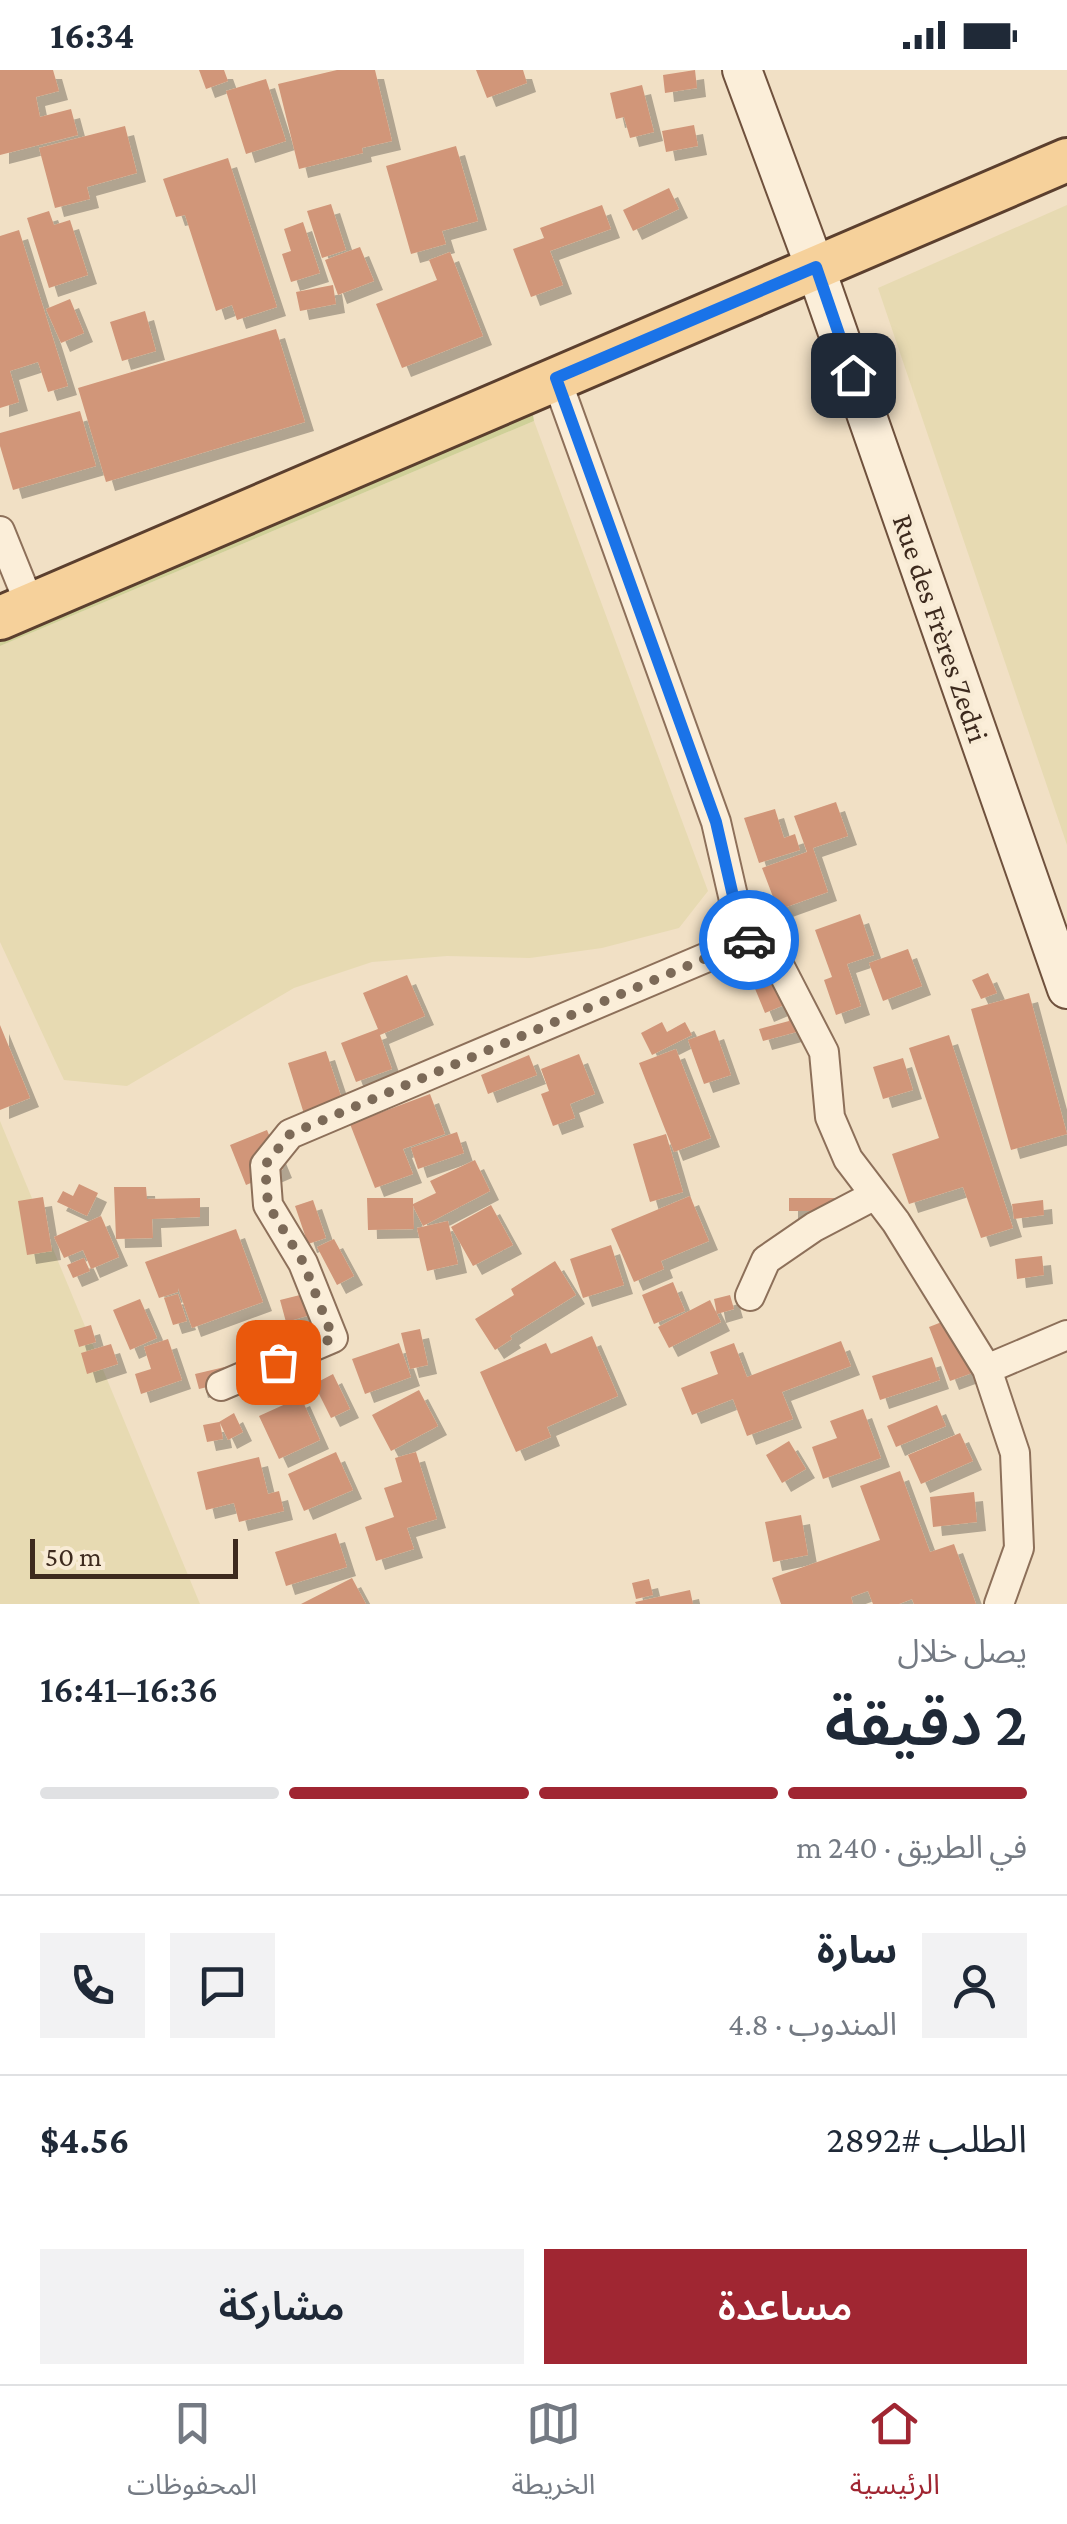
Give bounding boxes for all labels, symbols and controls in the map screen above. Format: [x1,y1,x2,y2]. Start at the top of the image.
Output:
text: 16:34 [50,14,135,56]
pin [811,333,896,418]
icon: home [826,348,881,403]
street label: Rue des Frères Zedri [887,510,996,746]
courier [699,890,799,990]
icon: car [722,913,777,968]
pin [236,1320,321,1405]
icon: bag [251,1335,306,1390]
scale bar [30,1534,238,1578]
text: 50 m [45,1541,102,1572]
text: يصل خلال [897,1633,1027,1669]
text: 16:36–16:41 [40,1668,218,1710]
text: 2 دقيقة [825,1687,1027,1759]
text: في الطريق · 240 m [796,1829,1027,1865]
text: سارة [817,1929,897,1971]
button: phone [40,1933,145,2038]
button: chat [170,1933,275,2038]
button: person [922,1933,1027,2038]
text: المندوب · 4.8 [728,2006,897,2042]
text: الطلب #2892 [826,2118,1027,2160]
text: $4.56 [40,2119,129,2161]
button: مشاركة [40,2249,524,2364]
button: مساعدة [544,2249,1027,2364]
tab: المحفوظات [127,2396,257,2515]
tab: الخريطة [512,2396,595,2515]
tab: الرئيسية [850,2396,940,2515]

